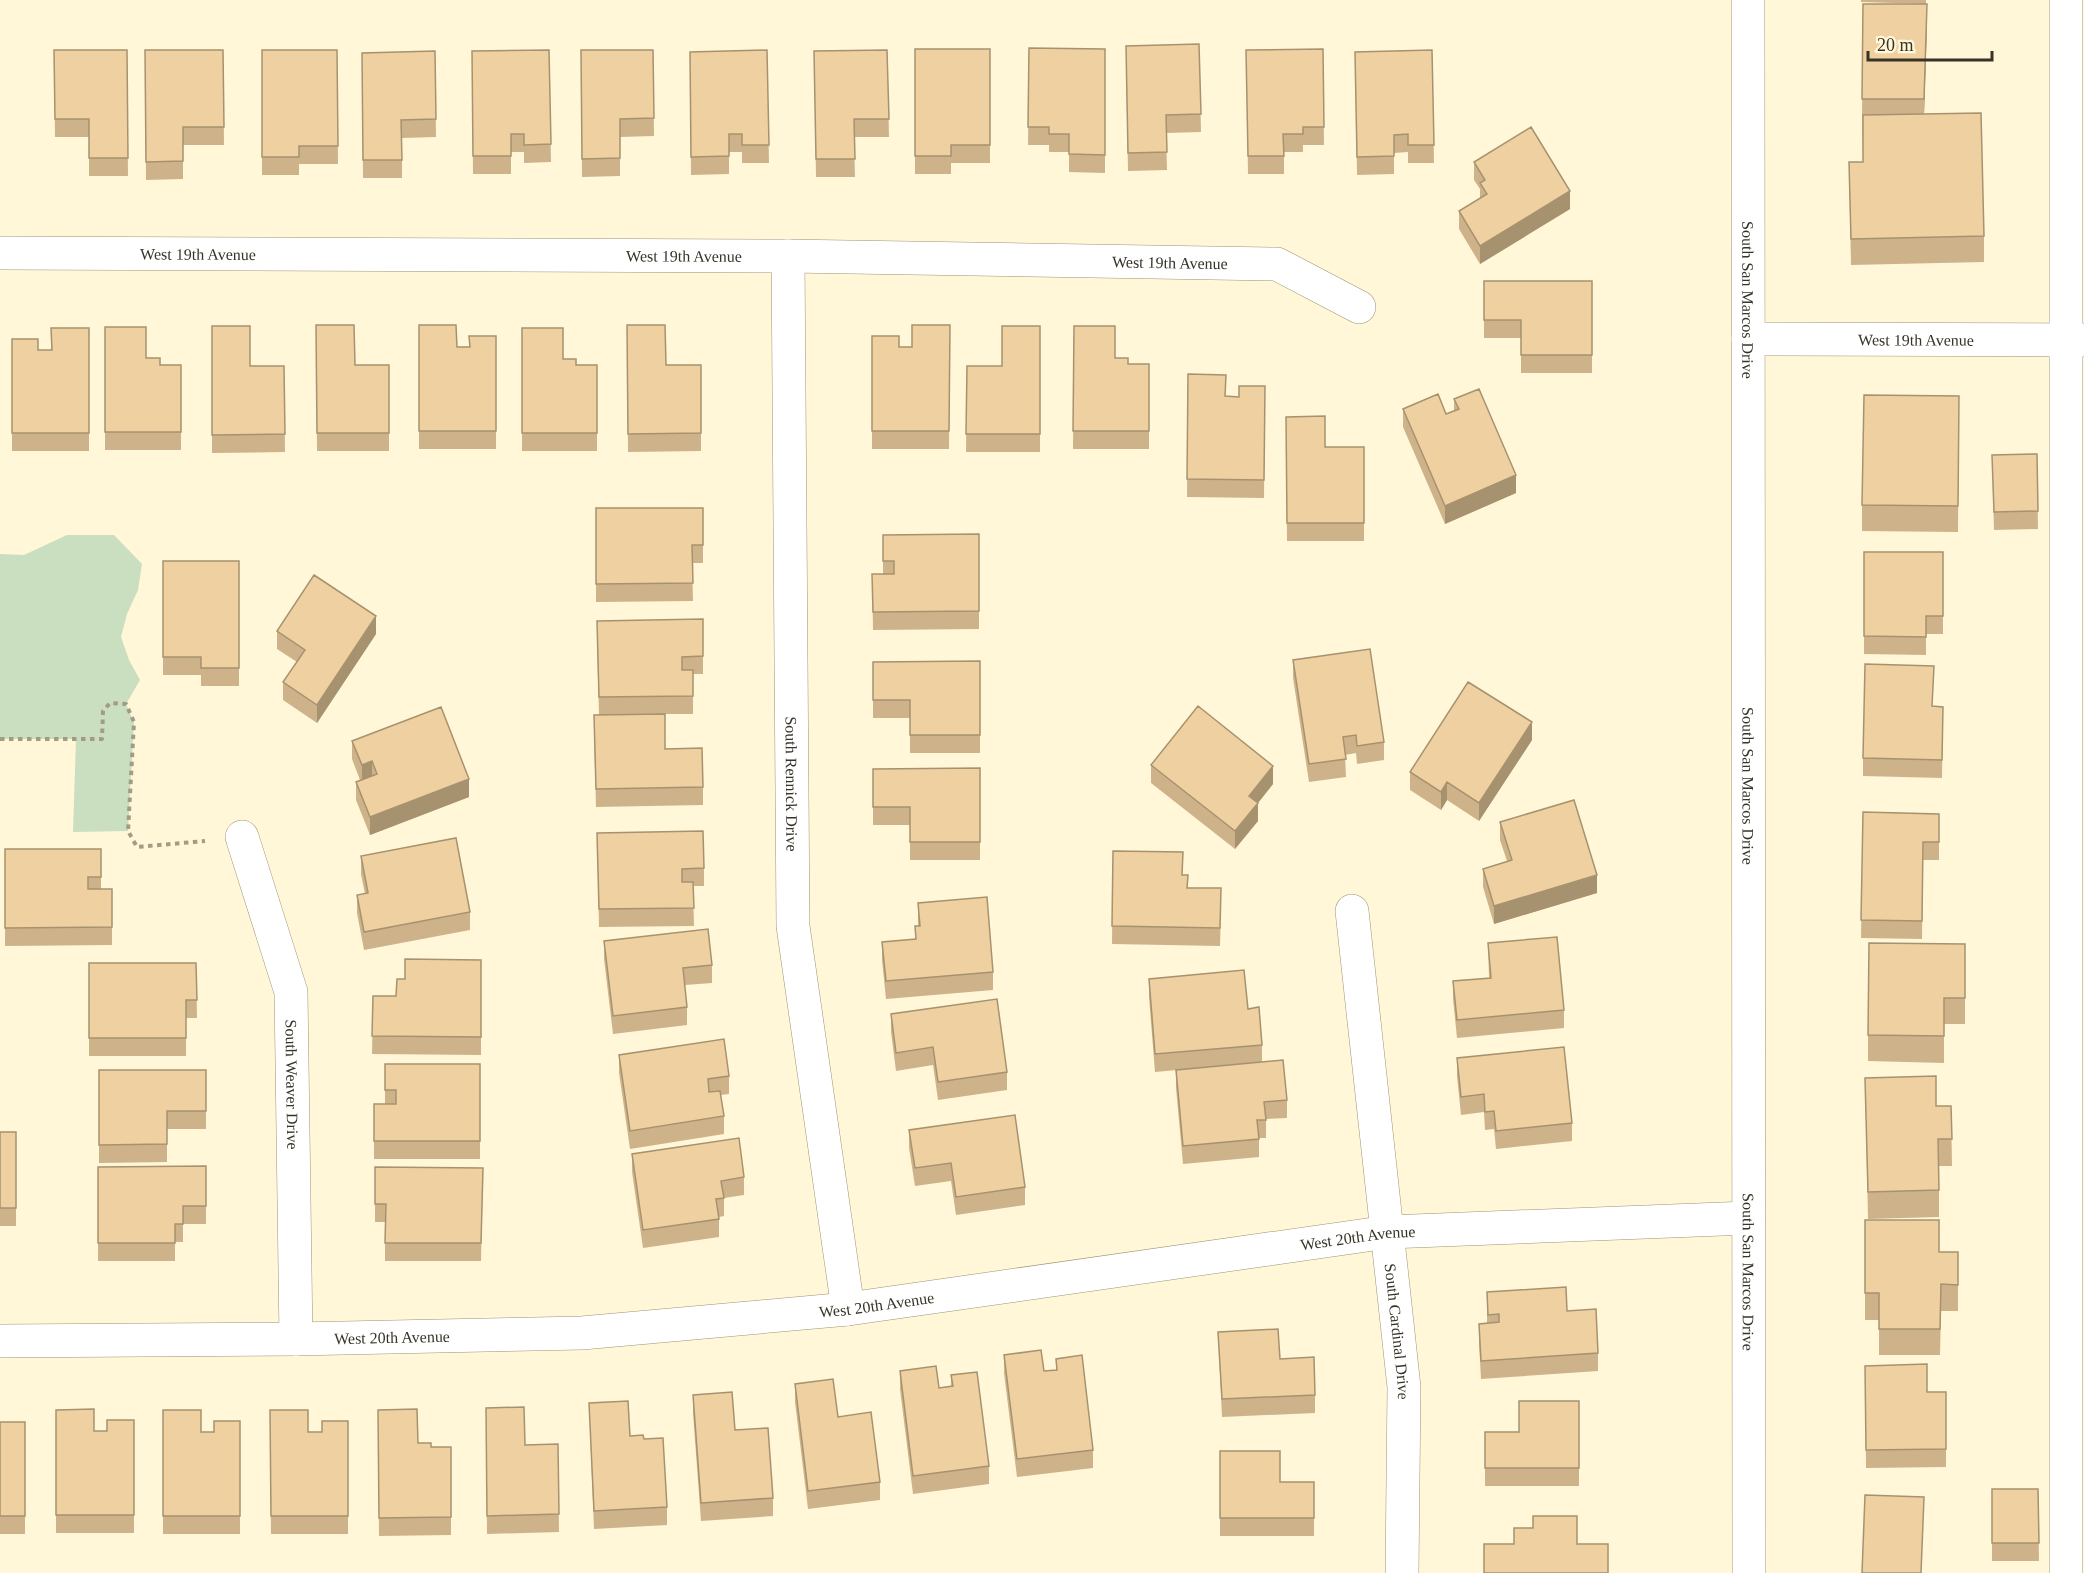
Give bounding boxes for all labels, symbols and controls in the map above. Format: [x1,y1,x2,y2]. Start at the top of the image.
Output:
scale bar [1868,24,1992,62]
text: 20 m [1877,35,1914,55]
street label: South San Marcos Drive [1739,221,1756,379]
street label: West 19th Avenue [140,246,256,263]
street label: West 19th Avenue [626,247,742,265]
street label: West 19th Avenue [1112,253,1228,272]
street label: West 19th Avenue [1858,331,1974,349]
street label: South San Marcos Drive [1739,707,1757,865]
street label: South Rennick Drive [782,716,800,852]
street label: South Weaver Drive [282,1019,301,1150]
street label: South San Marcos Drive [1740,1193,1757,1351]
street label: West 20th Avenue [1299,1223,1416,1253]
street label: South Cardinal Drive [1382,1263,1412,1400]
street label: West 20th Avenue [818,1289,935,1321]
street label: West 20th Avenue [334,1328,450,1347]

